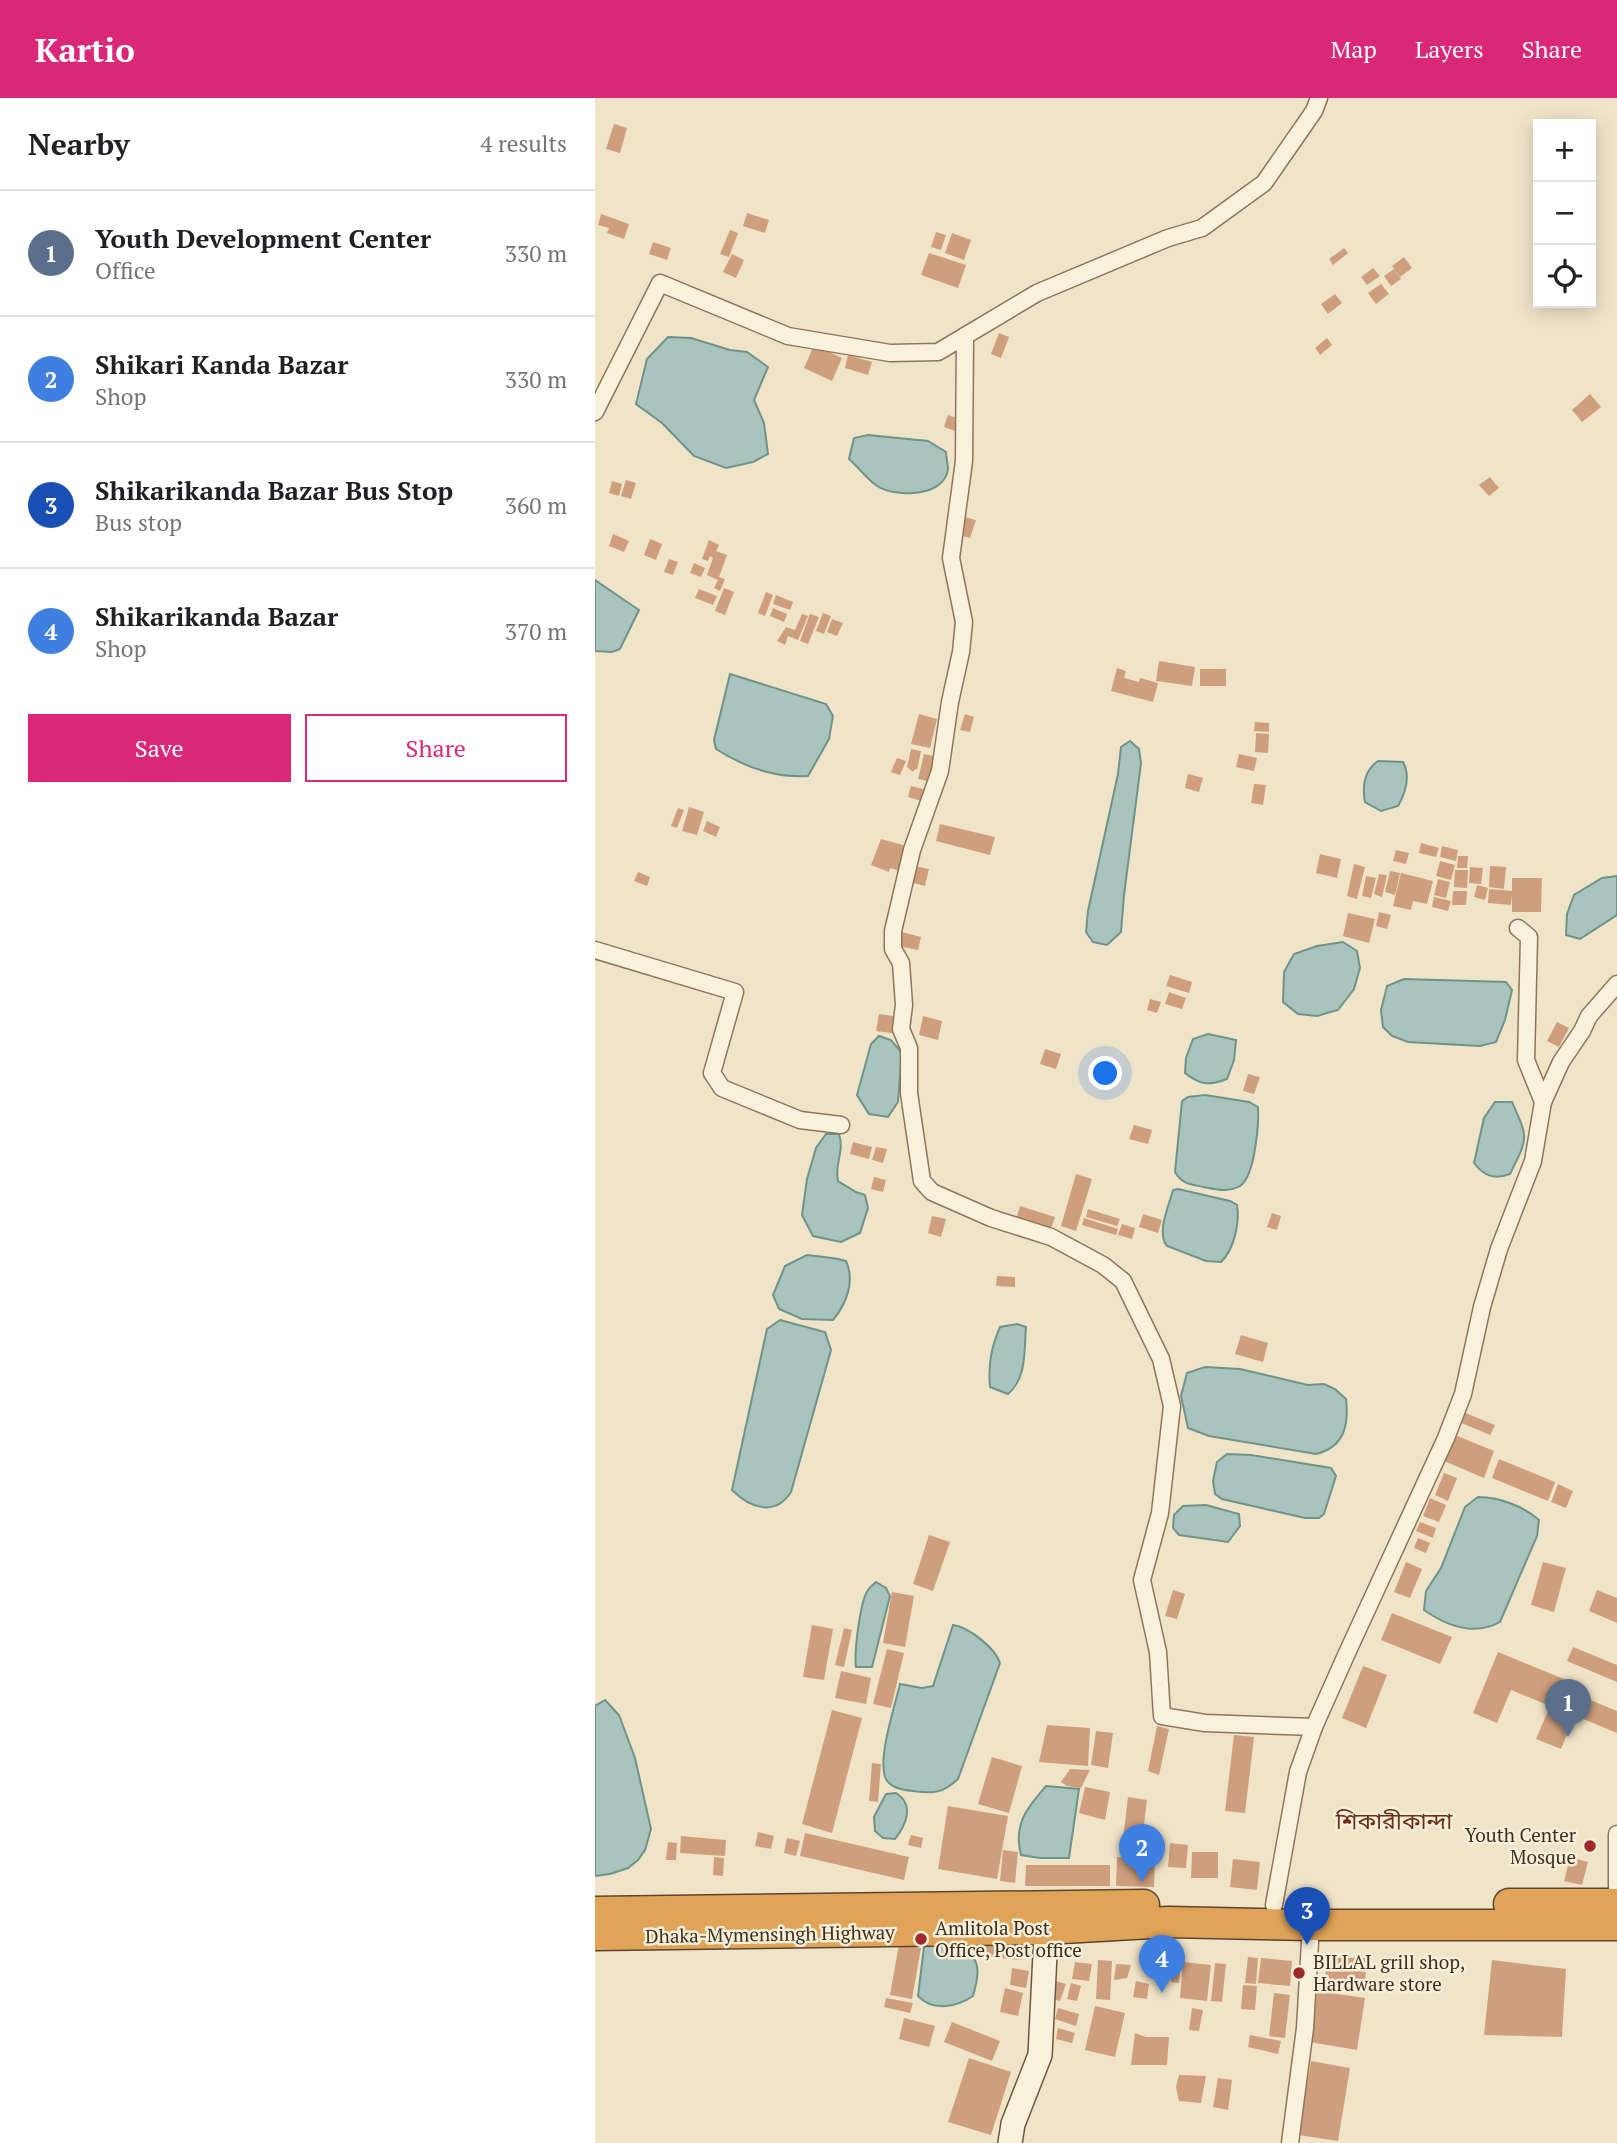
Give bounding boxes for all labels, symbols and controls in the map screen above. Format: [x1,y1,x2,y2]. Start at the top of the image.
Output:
text: Kartio [35,28,135,71]
text: Map [1330,33,1377,65]
text: Layers [1415,33,1484,65]
text: Share [1522,33,1582,65]
map controls [1533,119,1596,308]
button: + [1533,119,1596,182]
text: Nearby [28,124,130,164]
text: 4 results [480,128,567,159]
button: − [1533,182,1596,245]
text: Youth Development Center [95,221,431,255]
text: 1 [45,238,58,269]
text: 330 m [505,238,567,269]
button: locate [1533,245,1596,308]
text: Office [95,255,156,286]
text: Shikari Kanda Bazar [95,347,349,381]
text: 2 [45,364,58,395]
text: 330 m [505,364,567,395]
text: Shop [95,381,147,412]
text: Shikarikanda Bazar Bus Stop [95,473,453,507]
text: 3 [45,490,58,521]
text: 360 m [505,490,567,521]
text: Bus stop [95,507,182,538]
text: Shikarikanda Bazar [95,599,338,633]
text: 4 [45,616,58,647]
text: 370 m [505,616,567,647]
text: Shop [95,633,147,664]
button: Save [28,714,291,782]
button: Share [305,714,567,782]
your location [1088,1056,1122,1090]
pin: 1 [1545,1679,1591,1737]
district label: শিকারীকান্দা [1335,1805,1453,1836]
place label: Youth Center Mosque [1465,1822,1577,1869]
pin: 2 [1119,1824,1165,1882]
marker: Youth Center Mosque [1582,1838,1598,1854]
pin: 3 [1284,1887,1330,1945]
place label: Amlitola Post Office, Post office [935,1915,1082,1962]
street label: Dhaka-Mymensingh Highway [645,1919,895,1948]
marker: Amlitola Post Office, Post office [913,1931,929,1947]
pin: 4 [1139,1935,1185,1993]
place label: BILLAL grill shop, Hardware store [1313,1949,1465,1996]
marker: BILLAL grill shop, Hardware store [1291,1965,1307,1981]

